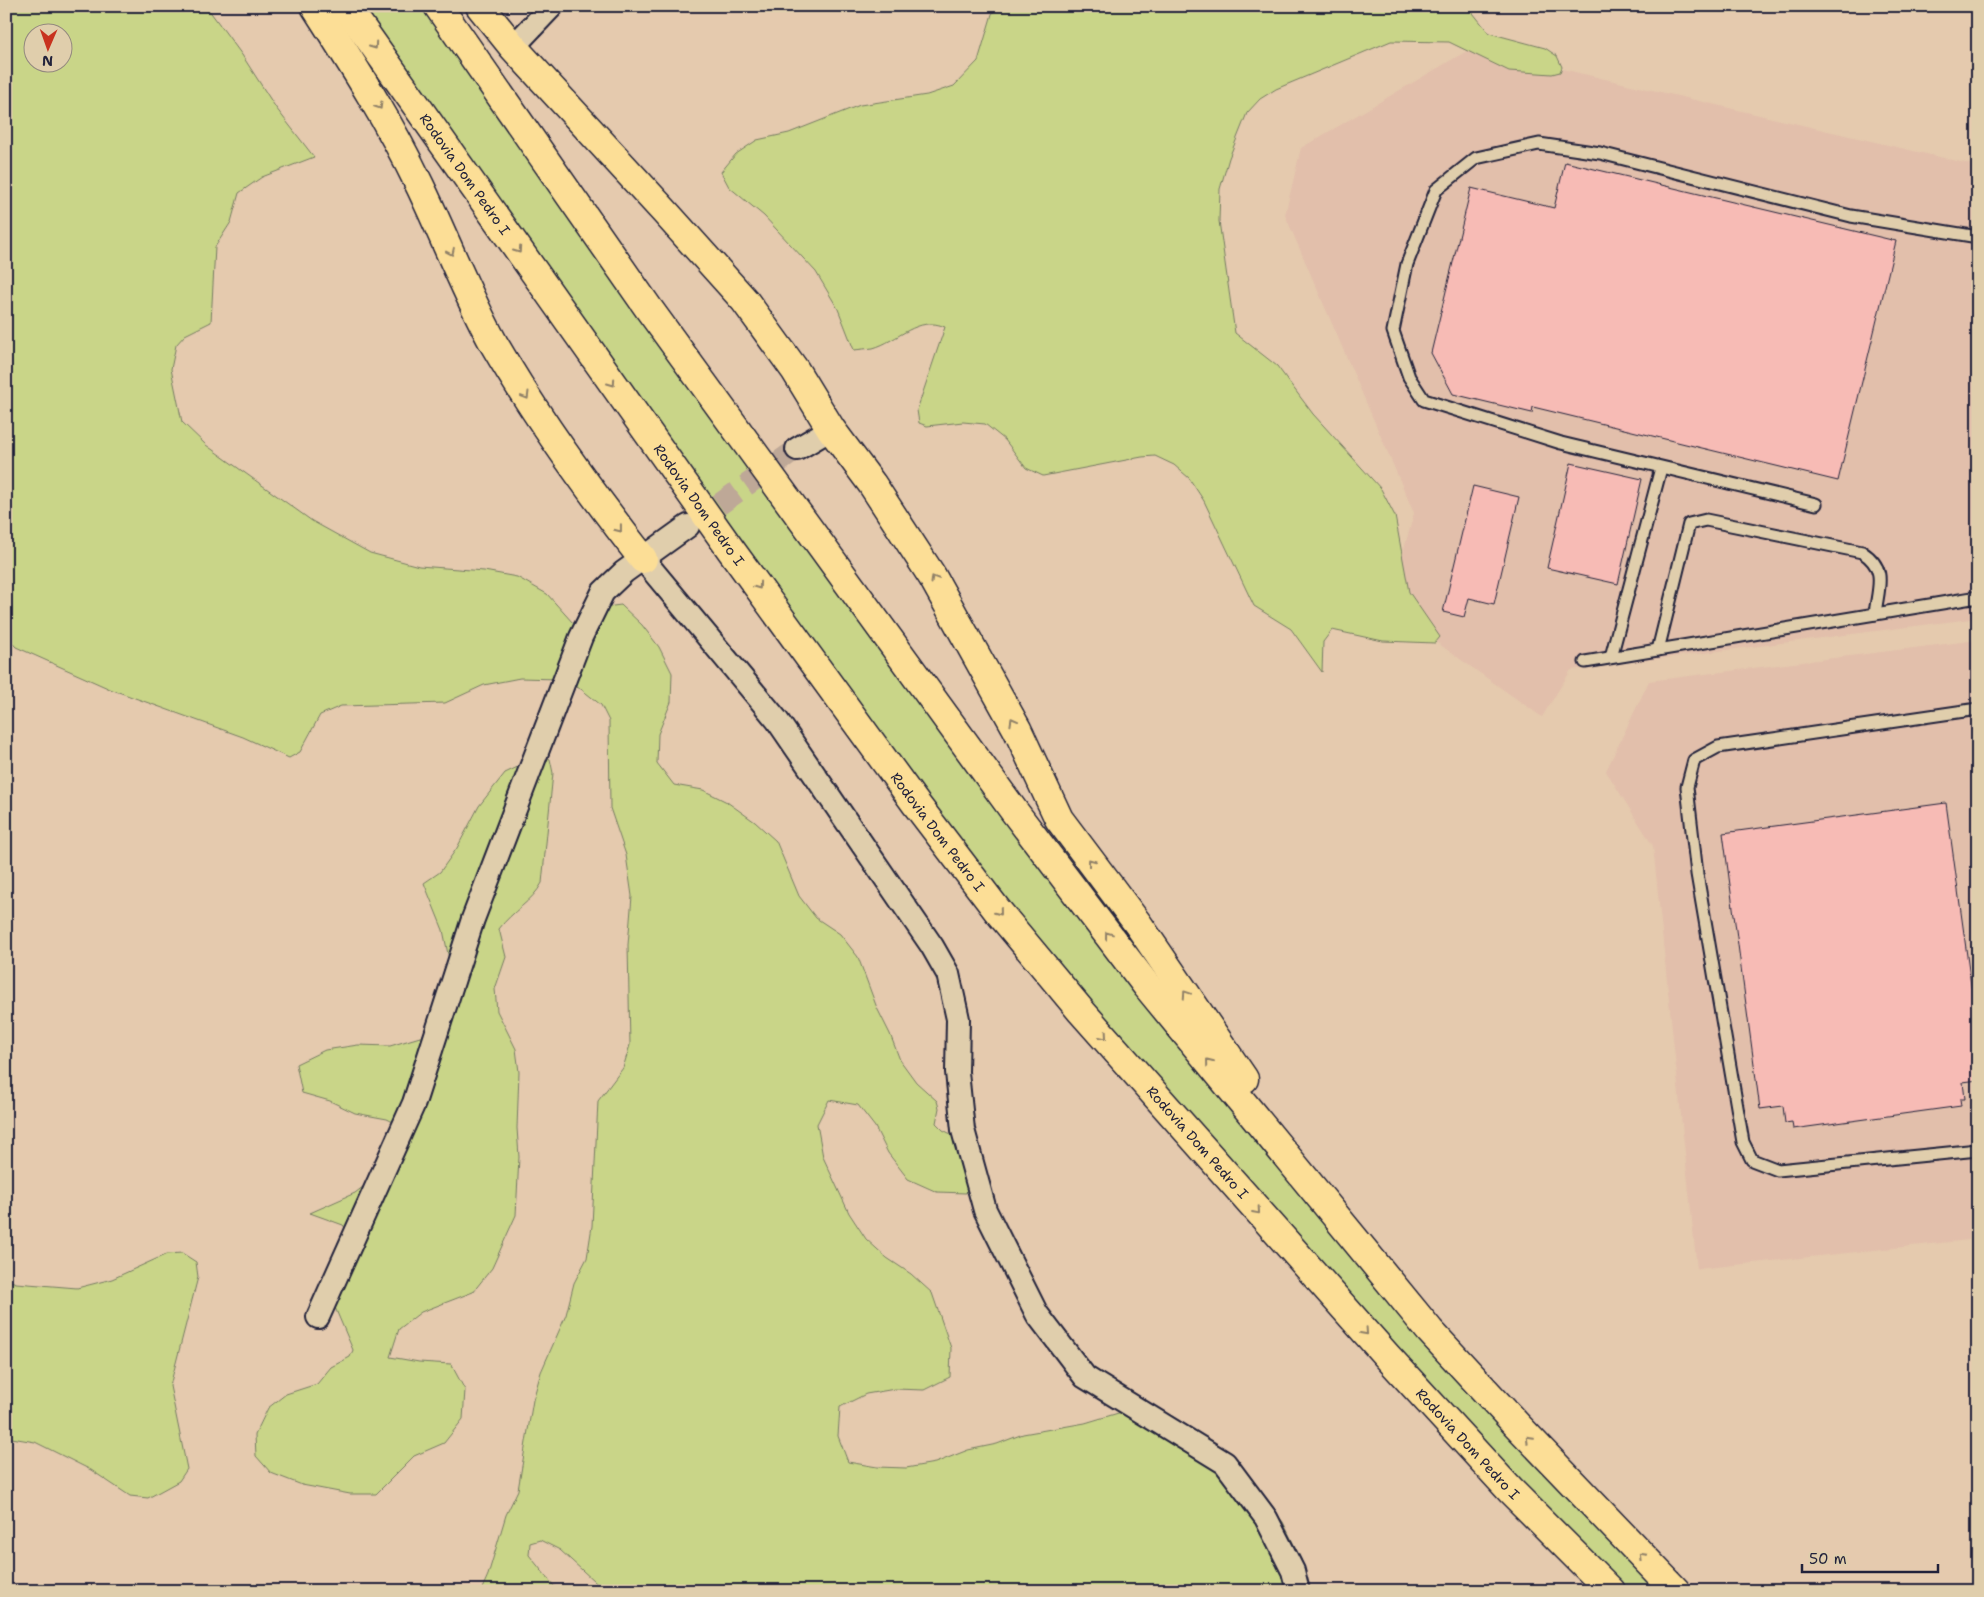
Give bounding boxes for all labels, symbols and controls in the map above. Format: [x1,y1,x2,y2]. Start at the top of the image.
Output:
north arrow [22,22,72,72]
one-way arrow [368,40,377,50]
text: N [42,52,53,70]
one-way arrow [372,101,382,110]
street label: Rodovia Dom Pedro I [416,110,514,239]
one-way arrow [512,244,521,254]
one-way arrow [444,247,455,256]
one-way arrow [606,377,615,387]
one-way arrow [520,390,529,399]
street label: Rodovia Dom Pedro I [650,440,748,569]
one-way arrow [614,523,622,532]
one-way arrow [930,576,940,585]
one-way arrow [752,580,761,590]
one-way arrow [1009,717,1019,726]
street label: Rodovia Dom Pedro I [887,769,989,895]
one-way arrow [1089,859,1097,868]
one-way arrow [993,907,1002,916]
one-way arrow [1105,931,1114,940]
one-way arrow [1183,991,1192,1000]
one-way arrow [1098,1031,1107,1040]
one-way arrow [1206,1059,1214,1068]
street label: Rodovia Dom Pedro I [1143,1082,1252,1203]
one-way arrow [1251,1205,1260,1214]
one-way arrow [1359,1327,1368,1336]
street label: Rodovia Dom Pedro I [1412,1385,1524,1504]
one-way arrow [1526,1435,1535,1444]
scale bar [1802,1542,1938,1574]
text: 50 m [1809,1549,1847,1569]
one-way arrow [1639,1553,1648,1562]

